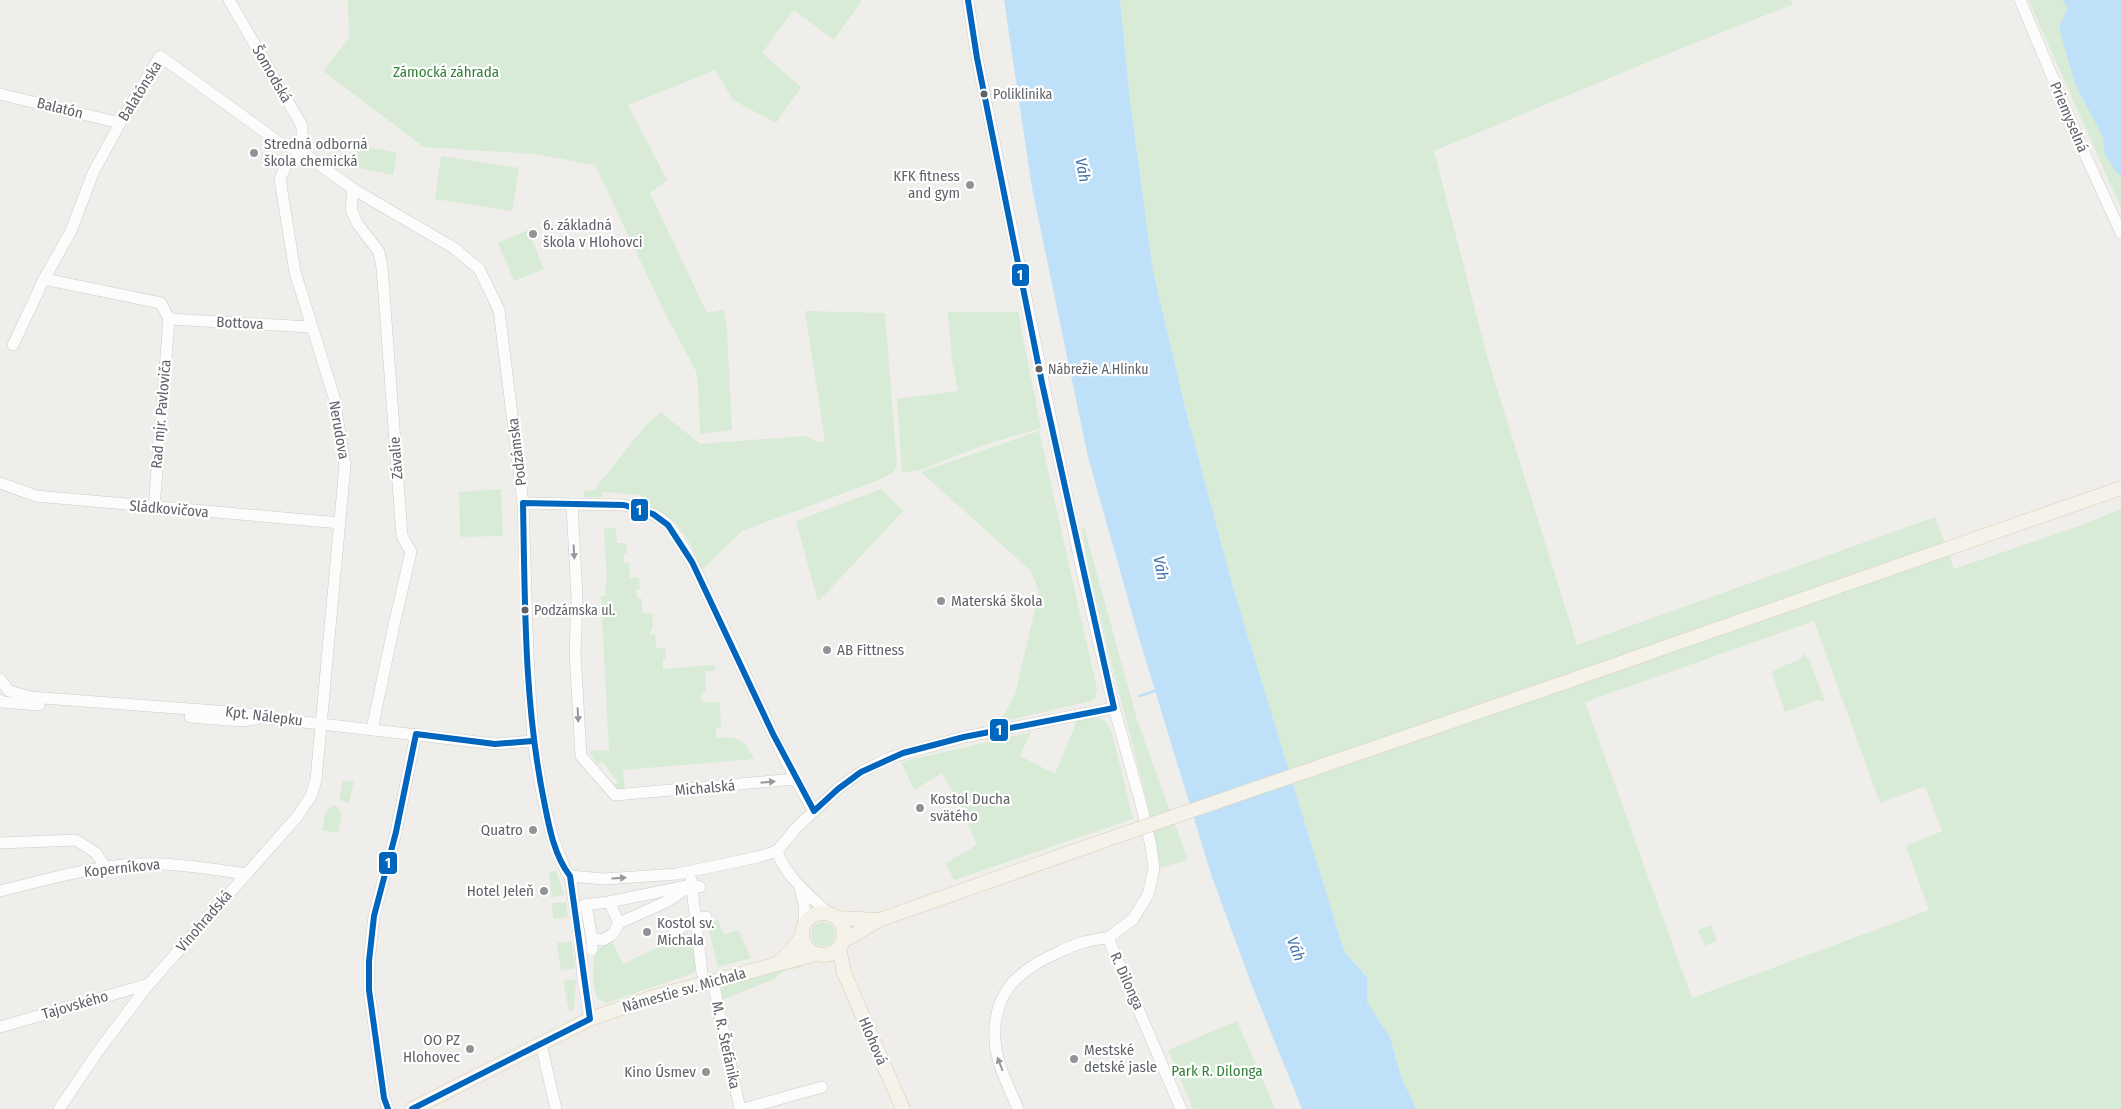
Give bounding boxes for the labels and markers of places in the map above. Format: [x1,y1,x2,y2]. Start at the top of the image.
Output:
place label: Poliklinika [993,86,1052,103]
marker: Poliklinika [979,89,989,99]
place label: Stredná odborná škola chemická [264,135,368,170]
marker: Stredná odborná škola chemická [248,147,260,159]
place label: KFK fitness and gym [893,167,960,202]
marker: KFK fitness and gym [964,179,976,191]
place label: 6. základná škola v Hlohovci [543,216,643,251]
marker: 6. základná škola v Hlohovci [527,228,539,240]
place label: Nábrežie A.Hlinku [1048,361,1149,378]
marker: Nábrežie A.Hlinku [1034,364,1044,374]
place label: Materská škola [951,592,1043,610]
marker: Materská škola [935,595,947,607]
place label: Podzámska ul. [534,602,615,619]
marker: Podzámska ul. [520,605,530,615]
place label: AB Fittness [837,641,904,659]
marker: AB Fittness [821,644,833,656]
place label: Kostol Ducha svätého [930,790,1010,825]
marker: Kostol Ducha svätého [914,802,926,814]
place label: Quatro [481,821,523,839]
marker: Quatro [527,824,539,836]
place label: Hotel Jeleň [467,882,534,900]
marker: Hotel Jeleň [538,885,550,897]
place label: Kostol sv. Michala [657,914,715,949]
marker: Kostol sv. Michala [641,926,653,938]
place label: OO PZ Hlohovec [403,1031,461,1066]
place label: Mestské detské jasle [1084,1041,1157,1076]
marker: OO PZ Hlohovec [464,1043,476,1055]
marker: Mestské detské jasle [1068,1053,1080,1065]
place label: Kino Úsmev [624,1063,696,1081]
marker: Kino Úsmev [700,1066,712,1078]

